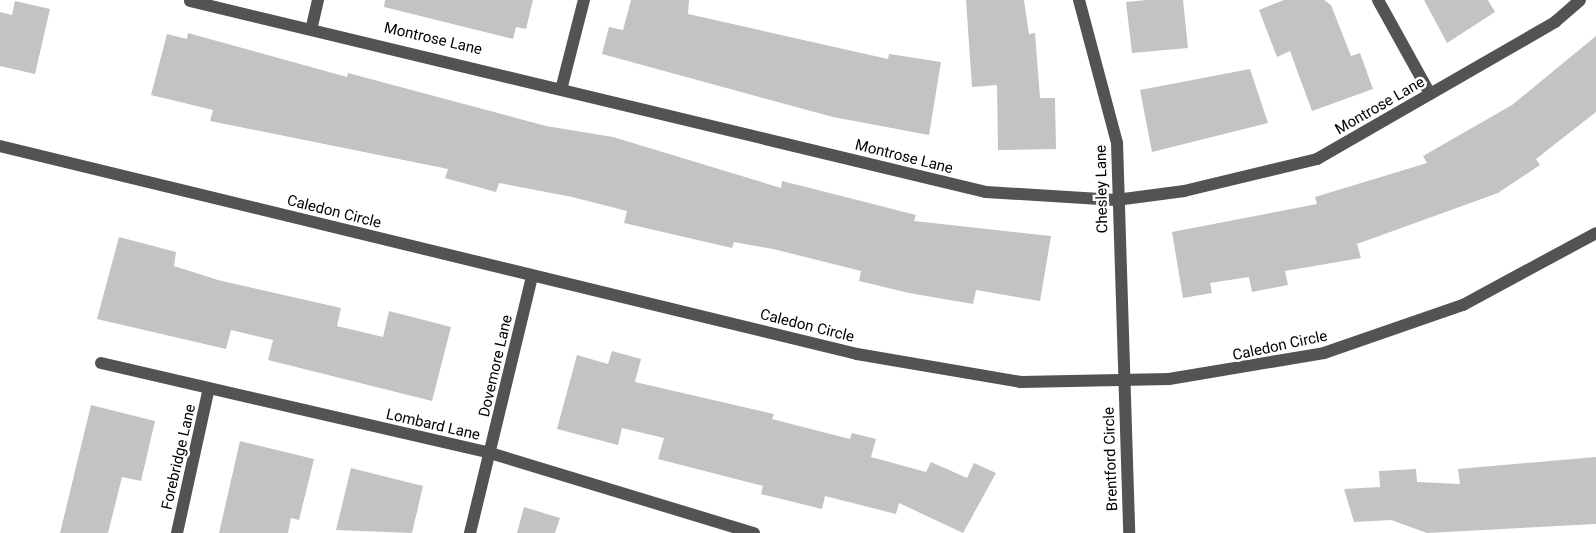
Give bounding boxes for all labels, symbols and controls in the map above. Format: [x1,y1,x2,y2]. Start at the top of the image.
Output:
street label: Montrose Lane [382,19,484,59]
street label: Montrose Lane [1332,73,1428,139]
street label: Montrose Lane [853,136,955,178]
street label: Chesley Lane [1092,145,1112,233]
street label: Caledon Circle [285,192,383,232]
street label: Caledon Circle [758,306,856,346]
street label: Dovemore Lane [476,313,516,419]
street label: Caledon Circle [1231,327,1329,365]
street label: Forebridge Lane [158,402,200,512]
street label: Lombard Lane [384,405,482,445]
street label: Brentford Circle [1100,407,1122,511]

